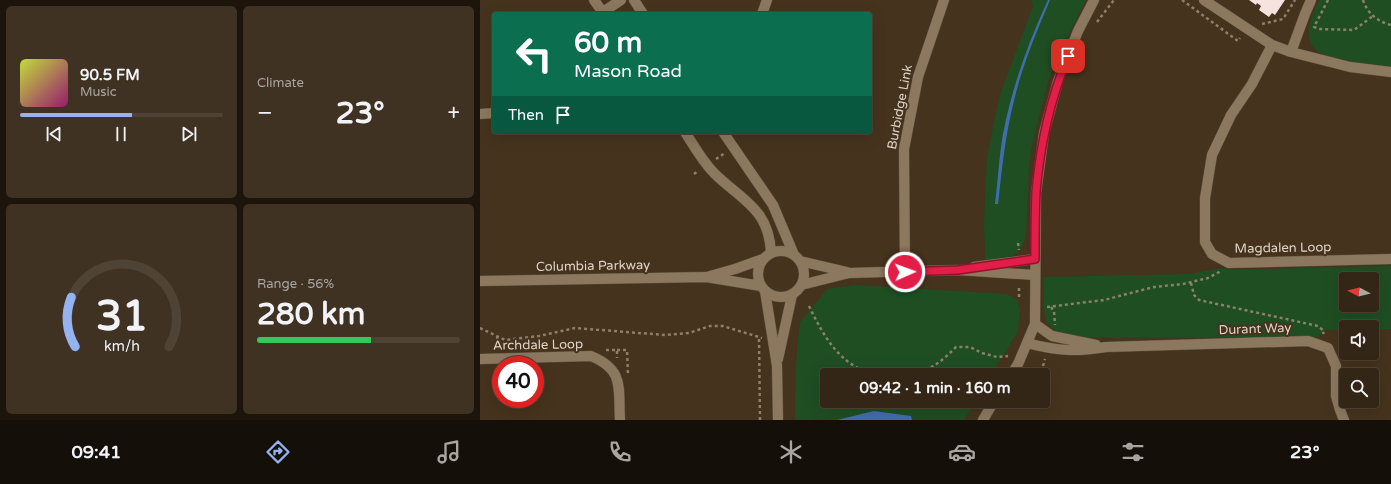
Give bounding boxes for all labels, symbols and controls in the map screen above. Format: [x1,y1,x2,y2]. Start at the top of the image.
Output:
text: 60 m [574,26,642,60]
icon: left [508,28,560,80]
pin [1051,39,1085,73]
icon: arrive [1057,45,1079,67]
text: Mason Road [574,60,682,82]
street label: Burbidge Link [884,63,916,151]
text: 90.5 FM [80,66,140,84]
text: Climate [257,75,304,91]
text: Music [80,84,117,100]
text: 23° [336,95,385,132]
text: − [257,100,273,126]
text: + [448,100,460,126]
icon: arrive [552,104,574,126]
text: Then [508,106,544,124]
icon: previous [43,123,65,145]
icon: pause [110,123,132,145]
icon: next [178,123,200,145]
street label: Magdalen Loop [1234,239,1332,257]
position arrow [884,251,926,293]
street label: Columbia Parkway [536,257,650,275]
north arrow [1339,272,1379,312]
map controls [1339,272,1379,408]
text: Range · 56% [257,276,334,292]
text: 31 [95,292,148,342]
text: 280 km [257,296,365,333]
street label: Durant Way [1218,320,1292,338]
button: sound [1339,320,1379,360]
street label: Archdale Loop [493,336,583,354]
text: km/h [104,338,139,355]
speed limit sign: 40 [492,356,544,408]
button: search [1339,368,1379,408]
text: 09:42 · 1 min · 160 m [860,379,1010,397]
icon: directions [264,438,292,466]
icon: music [435,438,463,466]
icon: phone [606,438,634,466]
icon: climate [777,438,805,466]
icon: car [948,438,976,466]
icon: filters [1119,438,1147,466]
text: 09:41 [71,441,121,463]
text: 23° [1290,441,1319,463]

